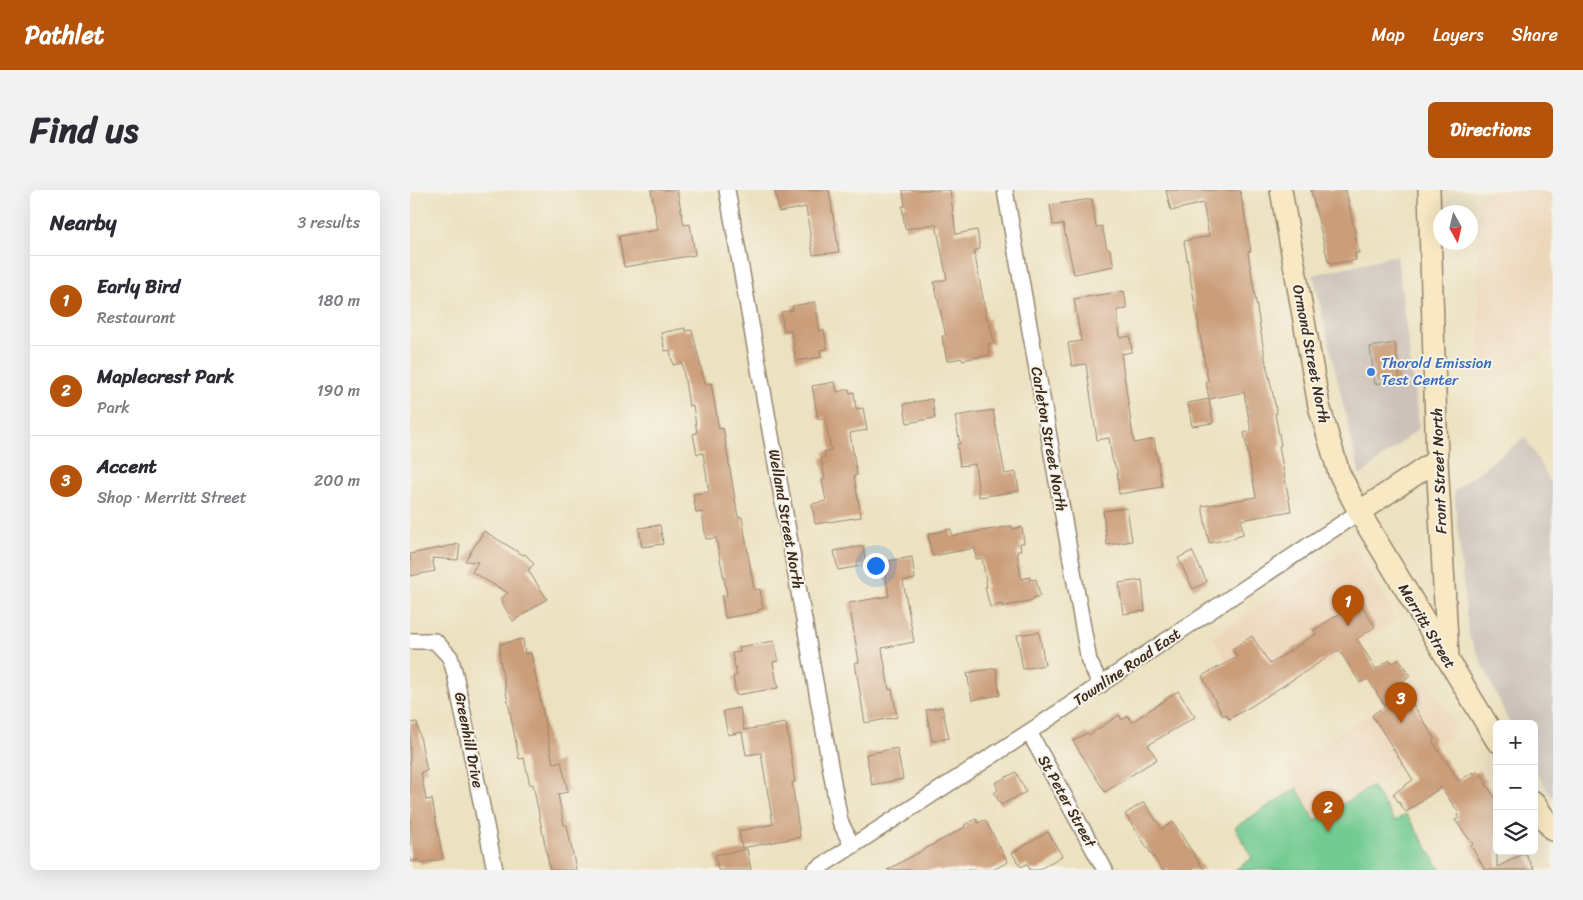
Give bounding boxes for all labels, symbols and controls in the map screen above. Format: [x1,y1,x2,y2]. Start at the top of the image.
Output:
text: Pathlet [25,14,104,56]
text: Map [1372,19,1405,51]
text: Layers [1433,19,1484,51]
text: Share [1512,19,1558,51]
text: Find us [30,99,138,161]
button: Directions [1428,102,1553,158]
text: Nearby [50,204,116,242]
north arrow [1433,205,1478,250]
text: 3 results [297,208,360,237]
text: Early Bird [97,270,180,303]
street label: Ormond Street North [1285,282,1337,426]
text: 1 [63,286,69,315]
text: 180 m [317,286,360,315]
text: Restaurant [97,303,176,332]
place label: Thorold Emission Test Center [1381,350,1492,393]
text: Maplecrest Park [97,360,234,393]
street label: Carleton Street North [1023,365,1075,513]
marker: Thorold Emission Test Center [1365,366,1377,378]
text: 2 [61,376,71,405]
text: 190 m [317,376,360,405]
text: Park [97,393,130,422]
street label: Front Street North [1424,408,1454,534]
street label: Welland Street North [761,447,811,591]
text: Accent [97,450,157,483]
text: 3 [62,466,70,495]
text: 200 m [314,466,360,495]
text: Shop · Merritt Street [97,483,247,512]
your location [863,553,889,579]
street label: Merritt Street [1391,578,1463,674]
pin: 1 [1332,585,1364,626]
street label: Townline Road East [1068,621,1187,713]
pin: 3 [1385,682,1417,723]
street label: Greenhill Drive [447,690,491,791]
map controls [1493,720,1538,855]
button: + [1493,720,1538,765]
street label: St Peter Street [1031,750,1104,853]
button: − [1493,765,1538,810]
pin: 2 [1312,791,1344,832]
button: layers [1493,810,1538,855]

